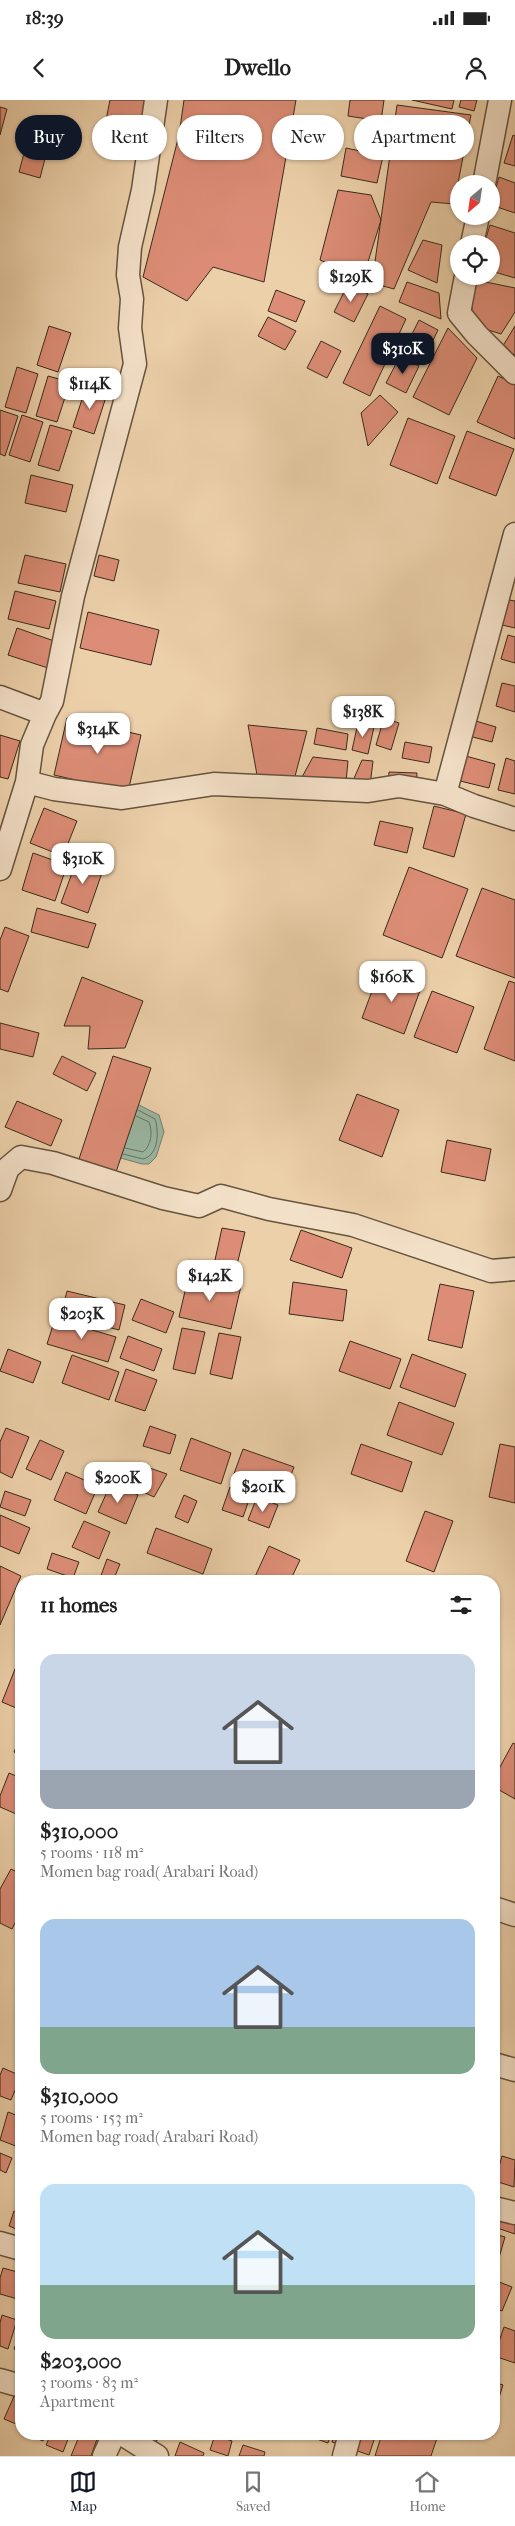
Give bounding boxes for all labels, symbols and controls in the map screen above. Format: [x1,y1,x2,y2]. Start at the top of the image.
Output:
text: 18:39 [25,7,64,29]
icon: back [25,54,53,82]
icon: person [462,54,490,82]
text: Dwello [224,55,291,81]
chip: Buy [15,115,82,160]
chip: Rent [92,115,167,160]
chip: Filters [177,115,262,160]
chip: New [272,115,344,160]
chip: Apartment [354,115,474,160]
north arrow [450,175,500,225]
map controls [450,175,500,285]
button: locate [450,235,500,285]
pin: $129K [316,260,386,303]
text: $129K [330,267,372,286]
pin: $310K [368,332,438,375]
text: $310K [382,339,424,358]
pin: $114K [55,368,125,410]
text: $114K [69,374,111,393]
pin: $138K [328,696,398,738]
text: $138K [343,702,383,721]
pin: $314K [63,712,133,755]
text: $314K [77,719,119,738]
pin: $310K [48,842,118,885]
text: $310K [62,849,104,868]
pin: $160K [357,960,427,1003]
text: $160K [370,967,414,986]
pin: $142K [175,1260,245,1302]
text: $142K [188,1266,232,1285]
pin: $203K [47,1298,117,1340]
text: $203K [60,1304,104,1323]
pin: $200K [83,1462,153,1504]
text: $200K [95,1468,141,1487]
pin: $201K [228,1470,298,1513]
text: $201K [241,1477,285,1496]
icon: filters [447,1591,475,1619]
text: 11 homes [40,1593,117,1617]
icon: home [213,1687,303,1777]
text: $310,000 [40,1819,118,1843]
text: 5 rooms · 118 m² [40,1843,143,1862]
text: Momen bag road( Arabari Road) [40,1862,258,1881]
icon: home [213,1952,303,2042]
text: $310,000 [40,2084,118,2108]
text: 5 rooms · 153 m² [40,2108,143,2127]
text: Momen bag road( Arabari Road) [40,2127,258,2146]
icon: home [213,2217,303,2307]
text: $203,000 [40,2349,122,2373]
text: 3 rooms · 83 m² [40,2373,138,2392]
text: Apartment [40,2392,115,2411]
tab: Map [69,2468,97,2515]
tab: Saved [236,2468,271,2515]
tab: Home [409,2468,446,2515]

